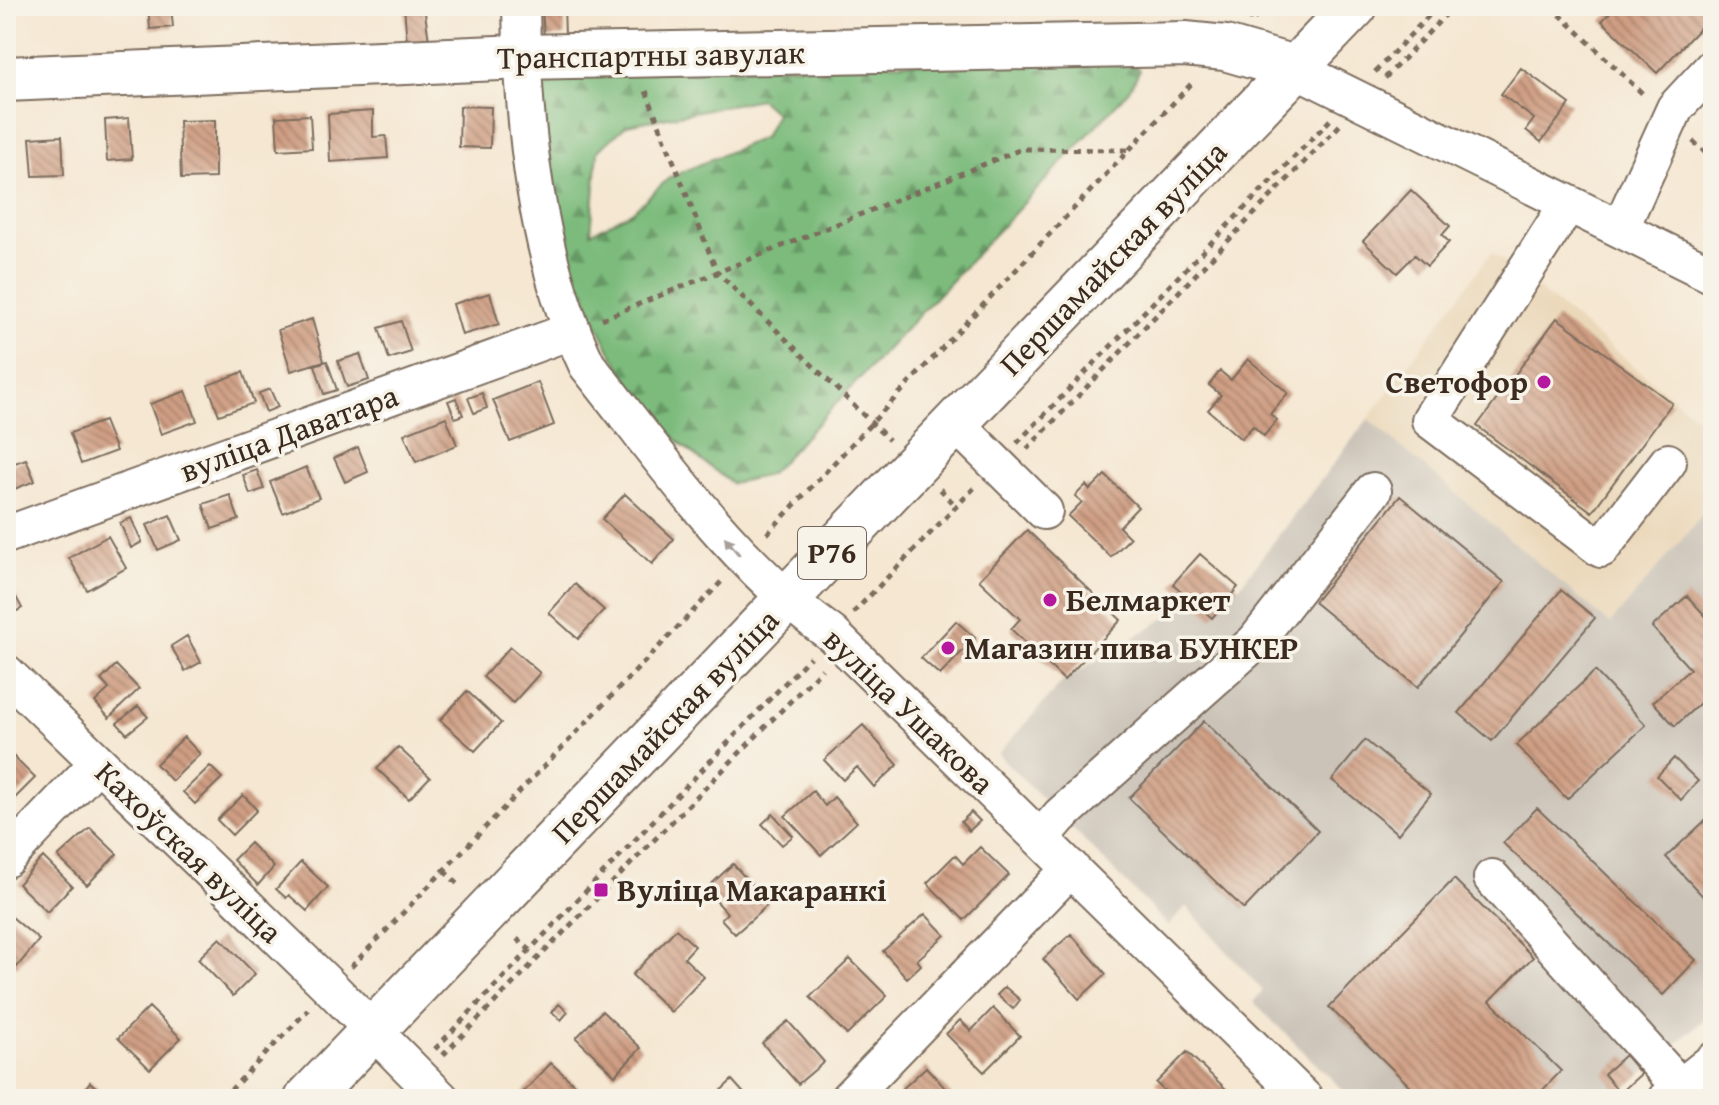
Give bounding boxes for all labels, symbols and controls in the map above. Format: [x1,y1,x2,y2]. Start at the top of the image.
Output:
street label: Транспартны завулак [497,28,806,81]
street label: Першамайская вуліца [988,129,1238,386]
place label: Светофор [1386,358,1528,405]
street label: вуліца Даватара [173,371,405,494]
marker: Светофор [1535,373,1553,391]
road number: Р76 [798,527,866,579]
one-way arrow [724,536,740,556]
place label: Белмаркет [1066,576,1231,623]
marker: Белмаркет [1041,591,1059,609]
street label: Першамайская вуліца [540,597,790,854]
street label: вуліца Ушакова [813,617,1006,805]
place label: Магазин пива БУНКЕР [964,624,1298,671]
marker: Магазин пива БУНКЕР [939,639,957,657]
street label: Кахоўская вуліца [85,750,294,954]
place label: Вуліца Макаранкі [617,866,887,913]
marker: Вуліца Макаранкі [592,881,610,899]

